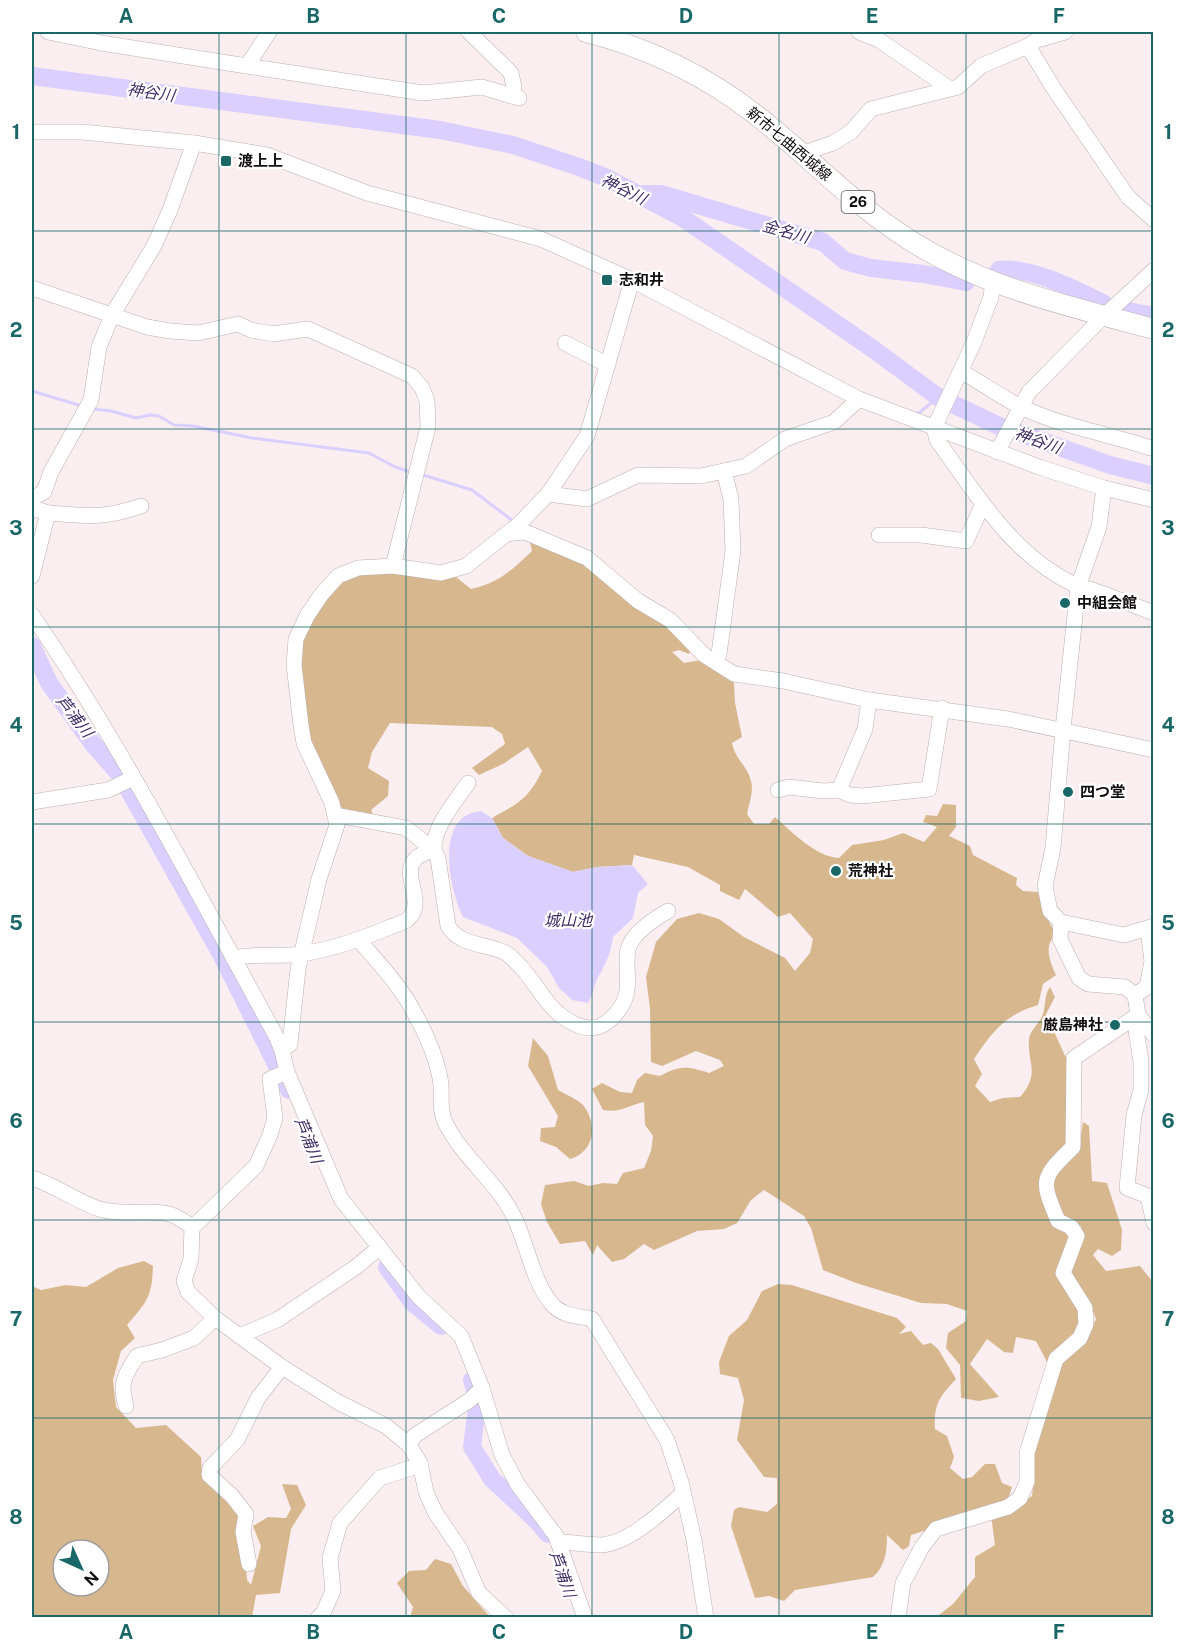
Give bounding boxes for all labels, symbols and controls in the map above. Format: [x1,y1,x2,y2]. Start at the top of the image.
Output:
text: A [119,4,133,28]
text: B [306,4,320,28]
text: C [492,4,506,28]
text: D [679,4,693,28]
text: E [866,4,878,28]
text: F [1053,4,1065,28]
water label: 神谷川 [126,80,178,106]
street label: 新市七曲西城線 [744,103,835,184]
text: 1 [12,120,20,144]
text: 1 [1164,120,1172,144]
place label: 渡上上 [238,152,283,169]
marker: 渡上上 [219,154,233,168]
water label: 神谷川 [598,170,651,209]
road number: 26 [842,191,874,213]
water label: 金名川 [760,216,813,248]
place label: 志和井 [619,271,664,288]
marker: 志和井 [600,273,614,287]
text: 2 [10,318,22,342]
text: 2 [1162,318,1174,342]
water label: 神谷川 [1012,423,1066,458]
text: 3 [9,516,23,540]
text: 3 [1161,516,1175,540]
place label: 中組会館 [1077,594,1137,611]
marker: 中組会館 [1058,596,1072,610]
water label: 芦浦川 [52,692,98,743]
text: 4 [9,713,23,737]
text: 4 [1161,713,1175,737]
place label: 四つ堂 [1080,783,1125,800]
marker: 四つ堂 [1061,785,1075,799]
place label: 荒神社 [848,862,893,879]
marker: 荒神社 [829,864,843,878]
text: 5 [9,911,23,935]
water label: 城山池 [544,911,594,930]
text: 5 [1161,911,1175,935]
place label: 厳島神社 [1043,1016,1103,1033]
marker: 厳島神社 [1108,1018,1122,1032]
text: 6 [9,1109,23,1133]
text: 6 [1161,1109,1175,1133]
water label: 芦浦川 [291,1114,327,1168]
text: 7 [10,1307,22,1331]
text: 7 [1162,1307,1174,1331]
text: 8 [9,1505,23,1529]
text: 8 [1161,1505,1175,1529]
north arrow [51,1538,111,1598]
water label: 芦浦川 [546,1548,580,1602]
text: N [80,1567,102,1589]
text: A [119,1620,133,1644]
text: B [306,1620,320,1644]
text: C [492,1620,506,1644]
text: D [679,1620,693,1644]
text: E [866,1620,878,1644]
text: F [1053,1620,1065,1644]

